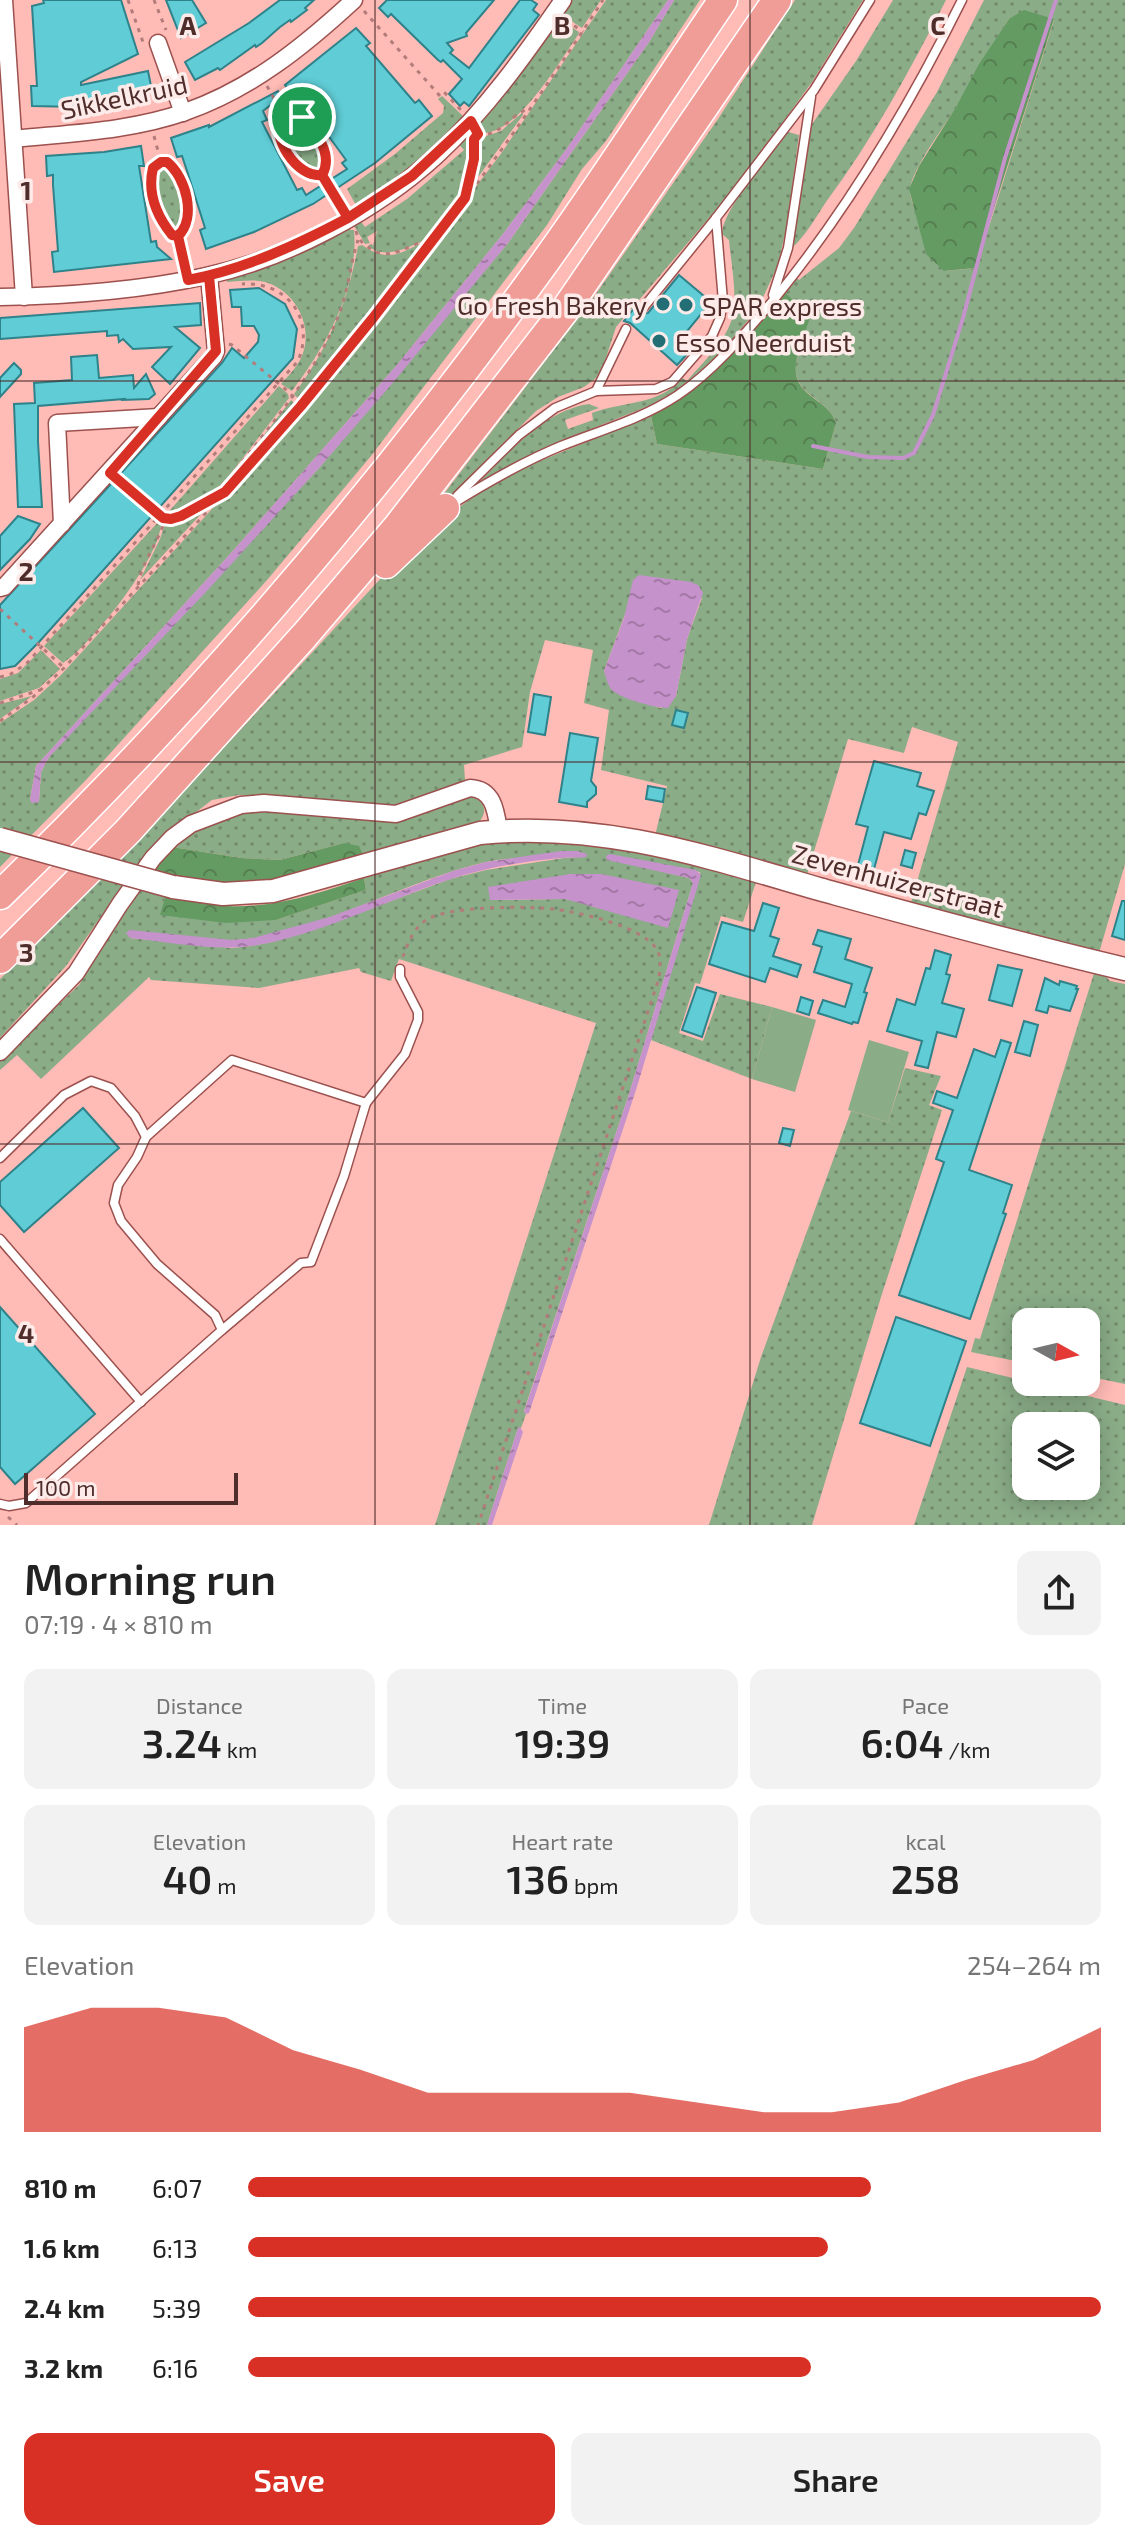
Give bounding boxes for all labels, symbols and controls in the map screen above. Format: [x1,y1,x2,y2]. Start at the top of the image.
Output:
text: A [180,9,197,40]
text: B [554,9,570,40]
text: C [930,9,946,40]
street label: Sikkelkruid [58,67,190,125]
pin [268,83,336,151]
icon: arrive [280,95,324,139]
text: 1 [20,174,32,205]
place label: Go Fresh Bakery [457,289,647,320]
place label: SPAR express [702,290,862,321]
marker: Go Fresh Bakery [654,295,672,313]
marker: SPAR express [677,296,695,314]
place label: Esso Neerduist [675,326,852,357]
marker: Esso Neerduist [650,332,668,350]
text: 2 [18,555,34,586]
street label: Zevenhuizerstraat [789,837,1007,923]
text: 3 [19,936,33,967]
north arrow [1012,1308,1100,1396]
map controls [1012,1308,1100,1500]
text: 4 [18,1317,34,1348]
button: layers [1012,1412,1100,1500]
scale bar [24,1469,238,1505]
text: 100 m [36,1474,95,1500]
text: Morning run [24,1551,276,1604]
button: share [1017,1551,1101,1635]
text: 07:19 · 4 × 810 m [24,1608,213,1639]
text: Distance [156,1692,243,1718]
text: Time [538,1692,587,1718]
text: Pace [902,1692,949,1718]
text: 3.24 [142,1718,222,1766]
text: 19:39 [515,1718,610,1766]
text: 6:04 [861,1718,944,1766]
text: km [222,1736,257,1762]
text: /km [944,1736,990,1762]
text: Elevation [153,1828,246,1854]
text: Heart rate [512,1828,613,1854]
text: kcal [905,1828,946,1854]
text: 40 [162,1854,212,1902]
text: 136 [507,1854,569,1902]
text: 258 [891,1854,960,1902]
text: m [212,1872,237,1898]
text: bpm [569,1872,618,1898]
text: Elevation [24,1949,134,1980]
text: 254–264 m [967,1949,1101,1980]
text: 810 m [24,2172,96,2203]
text: 6:07 [152,2172,202,2203]
text: 1.6 km [24,2232,100,2263]
text: 6:13 [152,2232,198,2263]
text: 2.4 km [24,2292,105,2323]
text: 5:39 [152,2292,201,2323]
text: 3.2 km [24,2352,103,2383]
text: 6:16 [152,2352,198,2383]
button: Save [24,2433,555,2525]
button: Share [571,2433,1101,2525]

